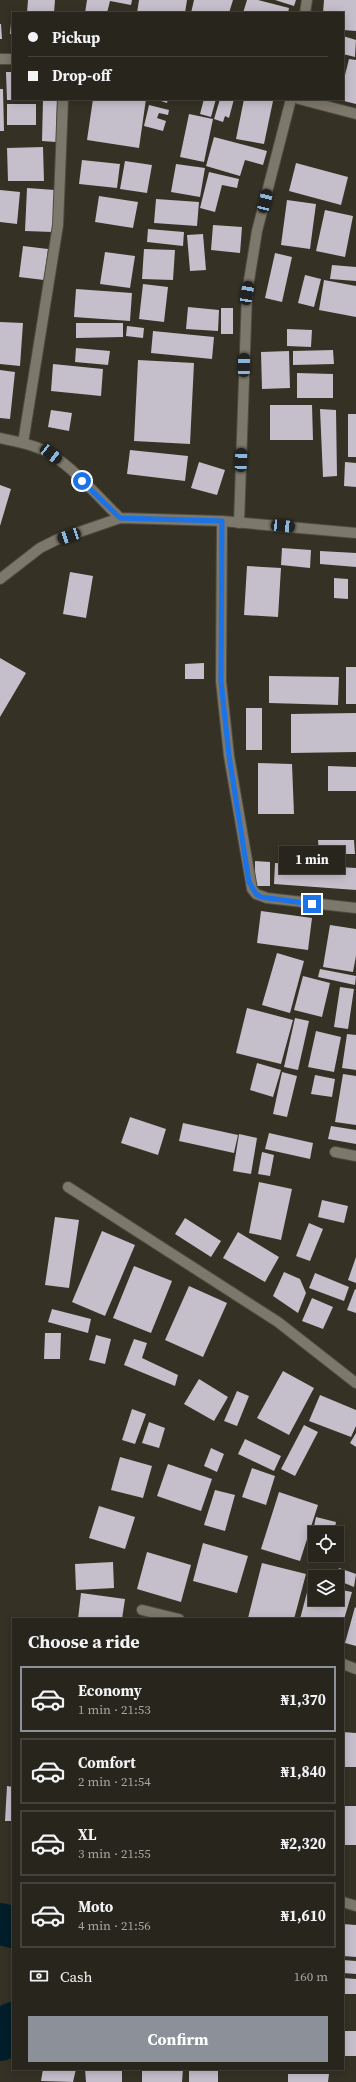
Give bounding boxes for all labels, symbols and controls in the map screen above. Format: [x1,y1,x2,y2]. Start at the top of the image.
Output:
text: Pickup [52,27,100,48]
text: Drop-off [52,65,111,86]
car [256,188,274,214]
car [239,280,255,306]
car [238,353,250,377]
car [38,442,64,466]
car [235,448,247,472]
route start [73,472,91,490]
car [271,519,295,533]
car [56,526,82,546]
callout: 1 min [279,846,345,874]
text: 1 min [295,851,329,868]
route end [303,895,321,913]
map controls [308,1526,344,1606]
button: locate [308,1526,344,1562]
button: layers [308,1570,344,1606]
text: Choose a ride [28,1629,140,1654]
text: Economy [78,1680,142,1701]
icon: car [30,1681,66,1717]
text: ₦1,370 [281,1689,326,1710]
text: 1 min · 21:53 [78,1701,151,1718]
text: Comfort [78,1752,136,1773]
icon: car [30,1753,66,1789]
text: ₦1,840 [281,1761,326,1782]
text: 2 min · 21:54 [78,1773,151,1790]
text: XL [78,1824,97,1845]
icon: car [30,1825,66,1861]
text: ₦2,320 [281,1833,326,1854]
text: 3 min · 21:55 [78,1845,151,1862]
text: Moto [78,1896,113,1917]
icon: car [30,1897,66,1933]
text: ₦1,610 [281,1905,326,1926]
text: 4 min · 21:56 [78,1917,151,1934]
icon: cash [28,1965,50,1987]
text: Cash [60,1966,92,1987]
text: 160 m [294,1968,328,1985]
button: Confirm [28,2016,328,2062]

